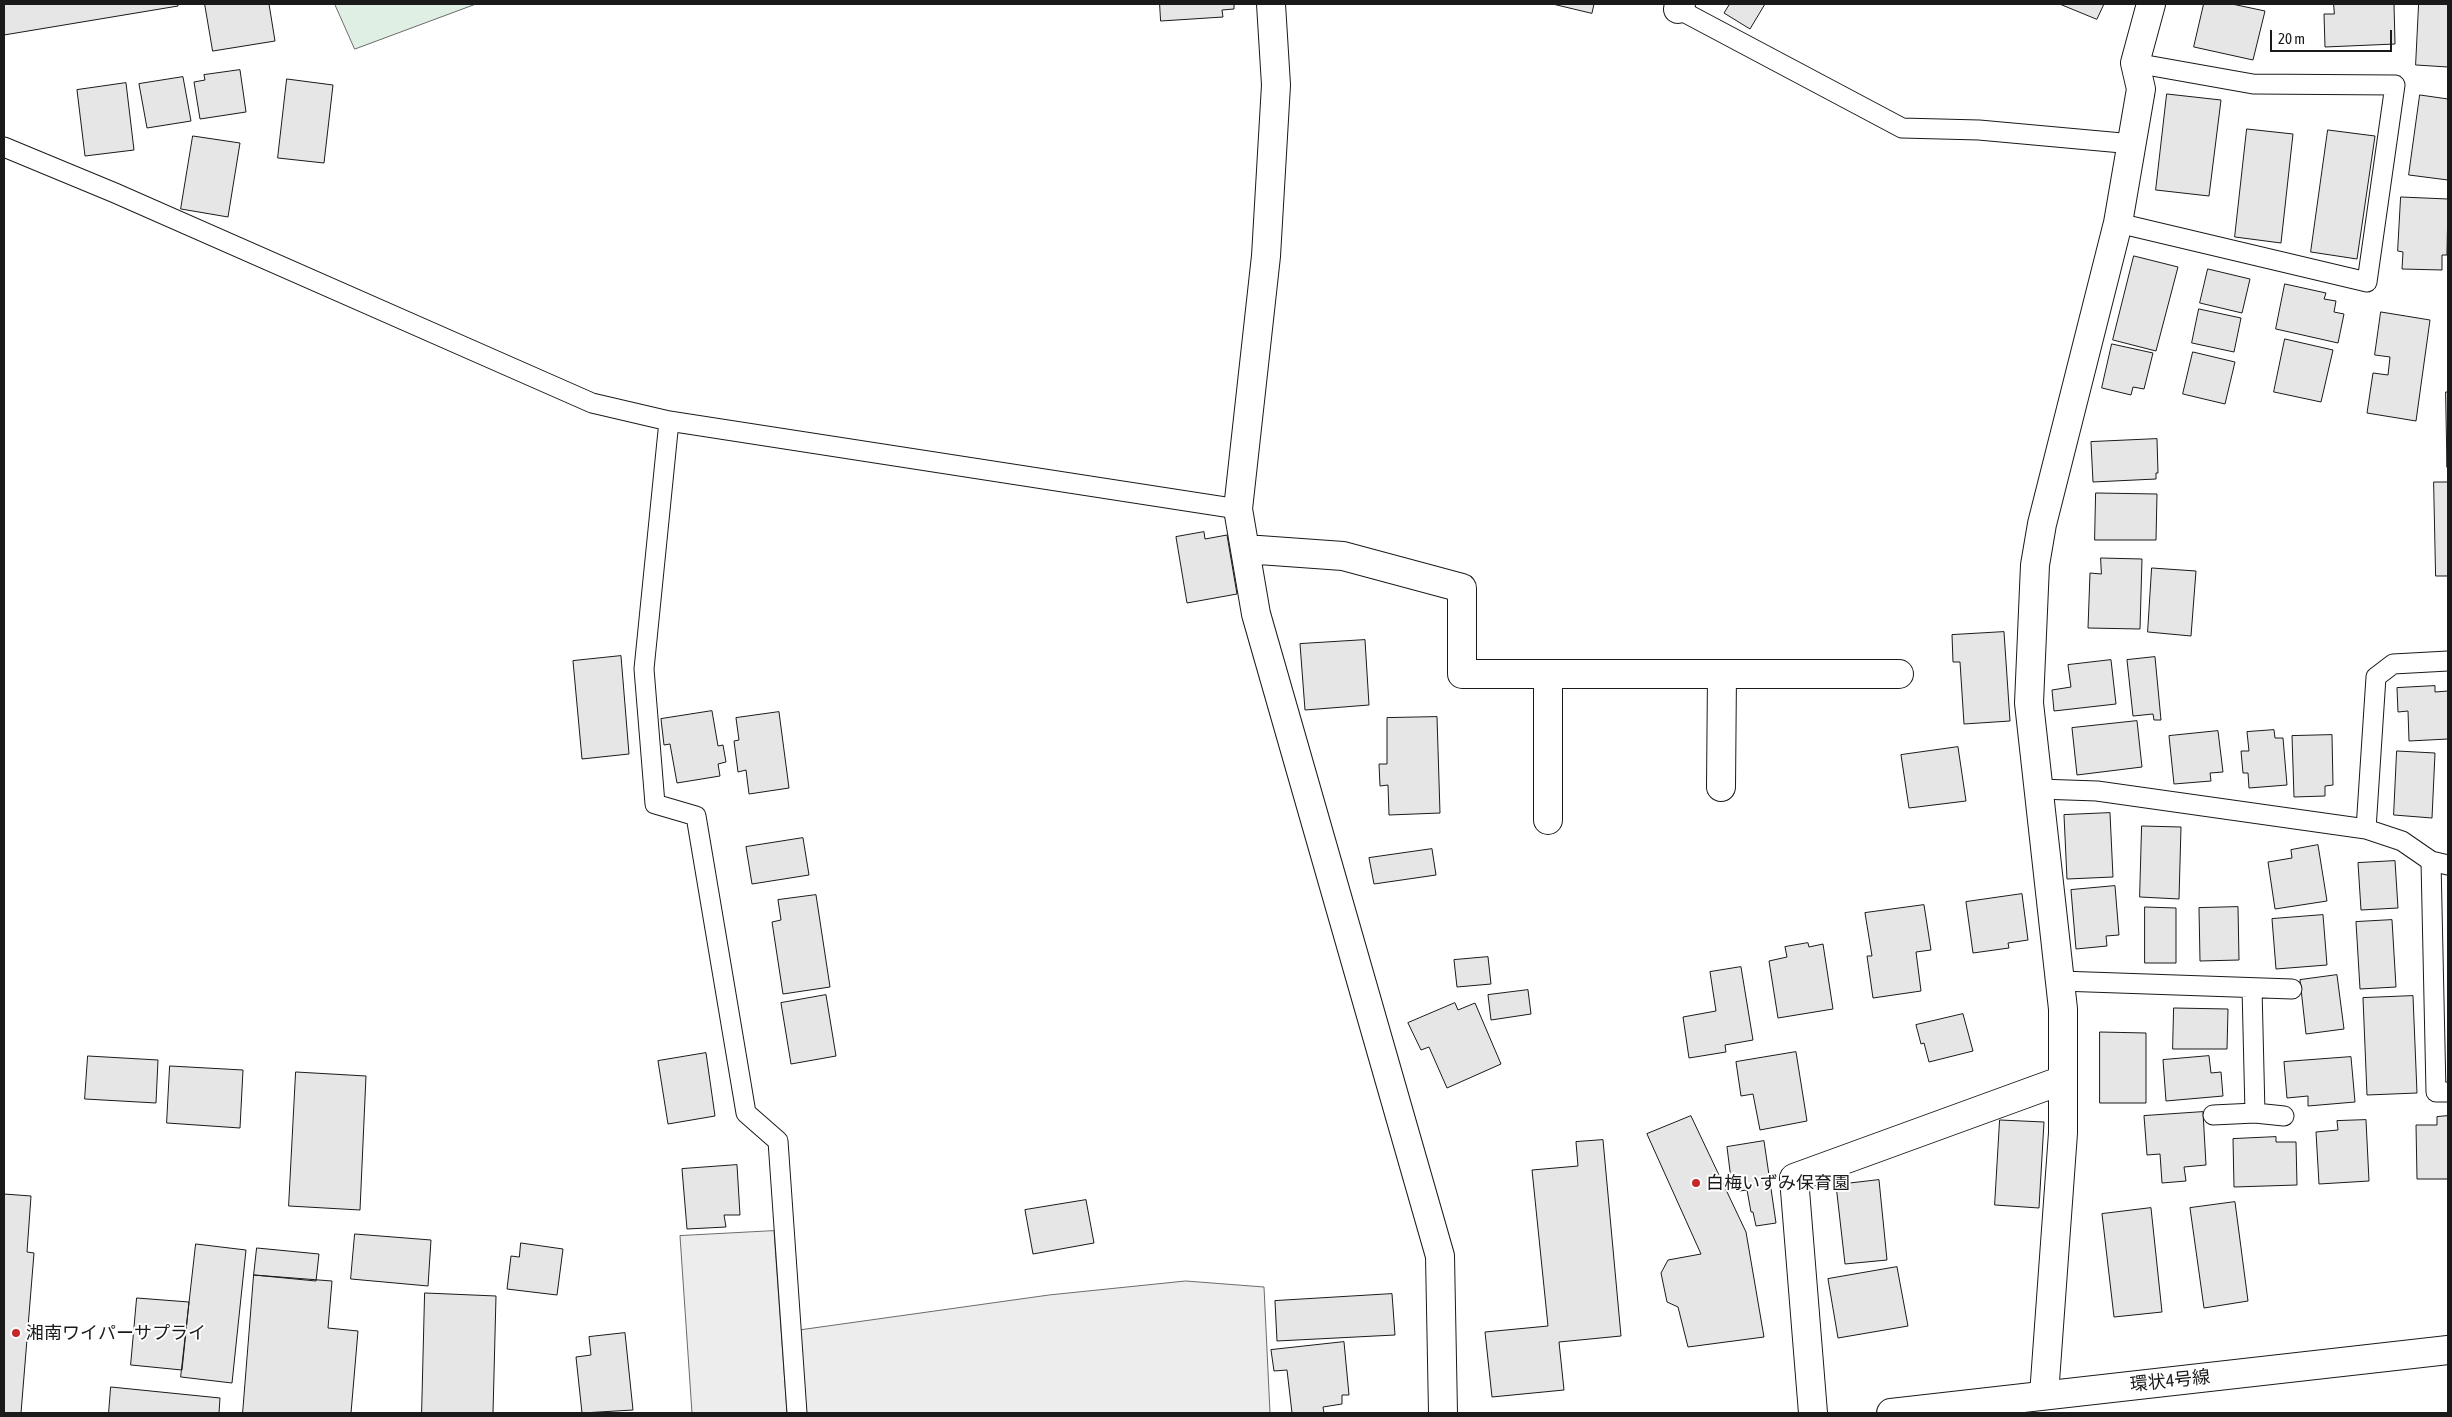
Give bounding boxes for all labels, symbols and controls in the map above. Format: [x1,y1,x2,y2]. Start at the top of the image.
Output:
scale bar [2272,20,2394,52]
text: 20 m [2278,30,2305,47]
place label: 白梅いずみ保育園 [1706,1172,1850,1194]
marker: 白梅いずみ保育園 [1690,1177,1702,1189]
place label: 湘南ワイパーサプライ [26,1322,206,1344]
marker: 湘南ワイパーサプライ [10,1327,22,1339]
street label: 環状4号線 [2129,1366,2211,1396]

